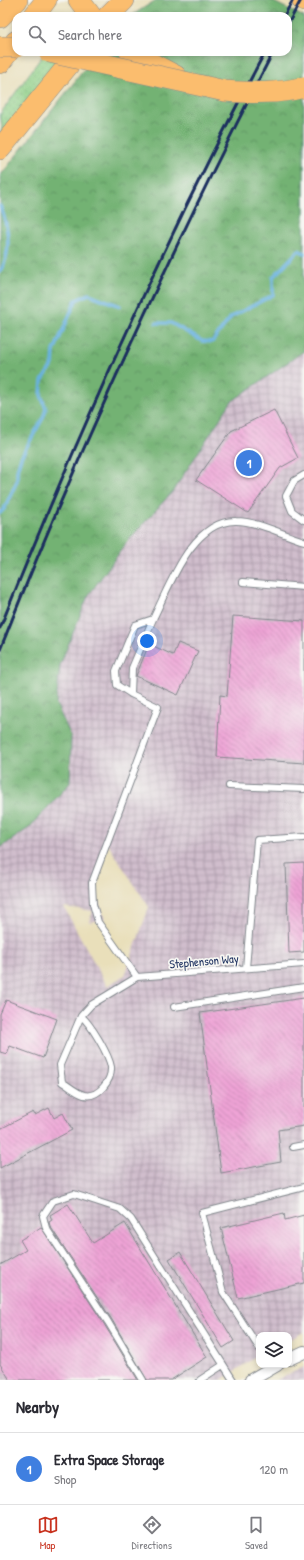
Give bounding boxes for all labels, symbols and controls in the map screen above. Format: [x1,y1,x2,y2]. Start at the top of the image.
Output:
search box [12,12,292,56]
icon: search [26,23,48,45]
text: Search here [58,24,122,45]
pin: 1 [236,448,262,478]
your location [137,631,157,651]
street label: Stephenson Way [169,949,239,973]
map controls [256,1332,292,1368]
button: layers [256,1332,292,1368]
text: Nearby [16,1395,59,1418]
text: Extra Space Storage [54,1449,164,1470]
text: 1 [27,1460,31,1478]
text: 120 m [260,1460,288,1478]
text: Shop [54,1470,76,1488]
tab: Map [37,1514,59,1552]
tab: Directions [132,1514,172,1552]
tab: Saved [245,1514,267,1552]

